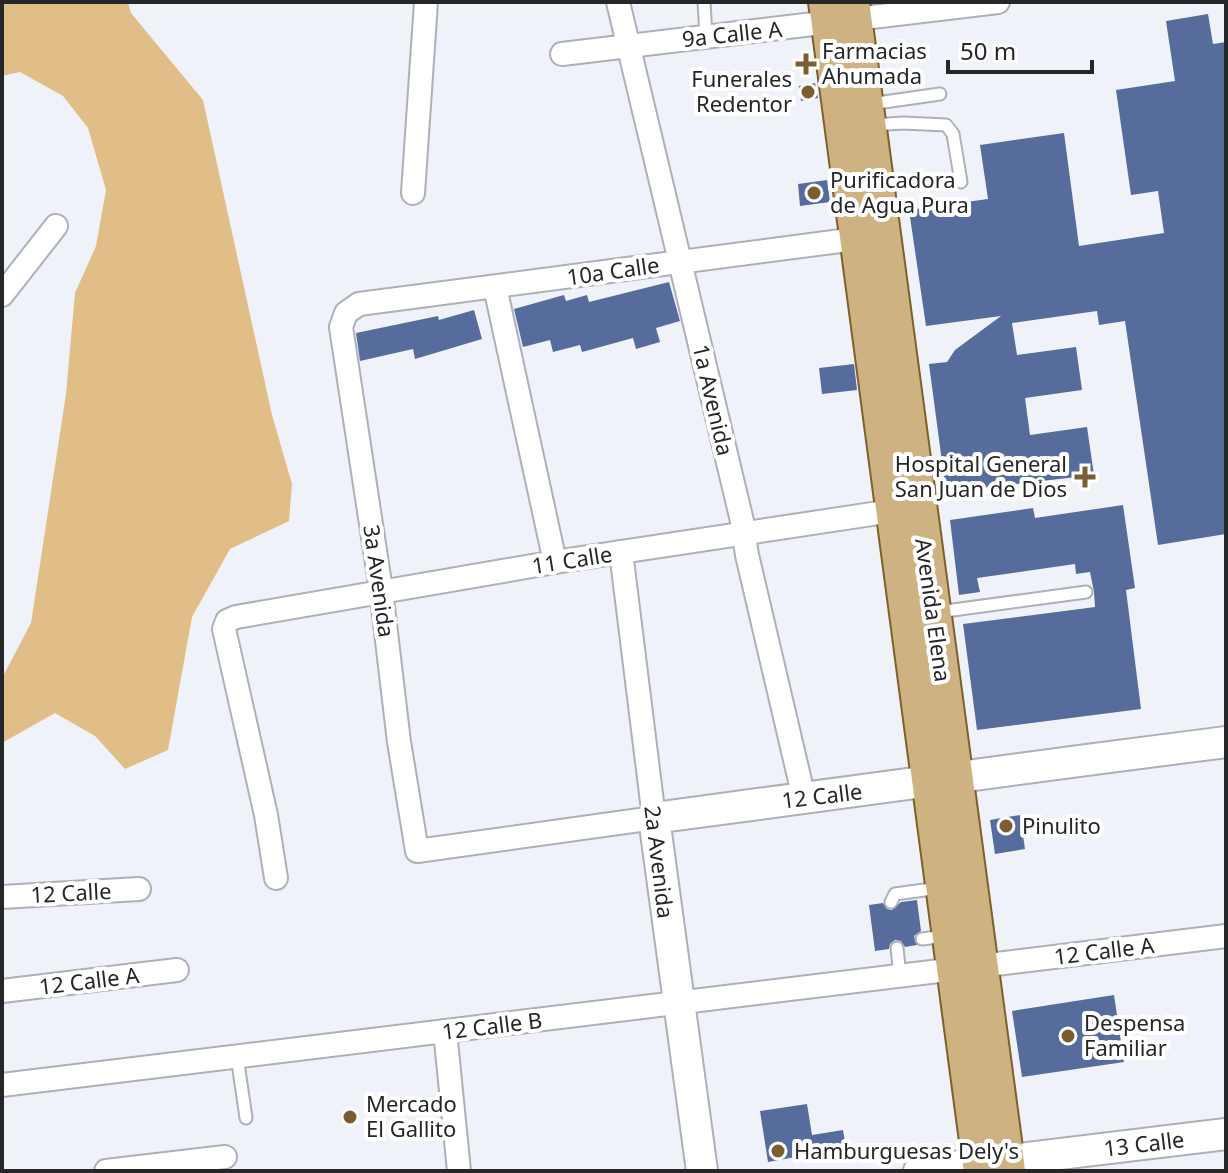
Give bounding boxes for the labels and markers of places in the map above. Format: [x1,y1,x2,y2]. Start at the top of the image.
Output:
place label: Farmacias Ahumada [822,35,927,90]
marker: Farmacias Ahumada [797,55,815,73]
place label: Funerales Redentor [691,63,792,118]
marker: Funerales Redentor [799,83,817,101]
place label: Purificadora de Agua Pura [830,164,969,219]
marker: Purificadora de Agua Pura [805,184,823,202]
place label: Hospital General San Juan de Dios [895,448,1067,503]
marker: Hospital General San Juan de Dios [1074,466,1096,488]
place label: Pinulito [1022,810,1101,840]
marker: Pinulito [997,817,1015,835]
place label: Despensa Familiar [1084,1007,1185,1062]
marker: Despensa Familiar [1059,1027,1077,1045]
place label: Mercado El Gallito [366,1088,457,1143]
marker: Mercado El Gallito [341,1108,359,1126]
place label: Hamburguesas Dely's [794,1135,1019,1165]
marker: Hamburguesas Dely's [769,1142,787,1160]

